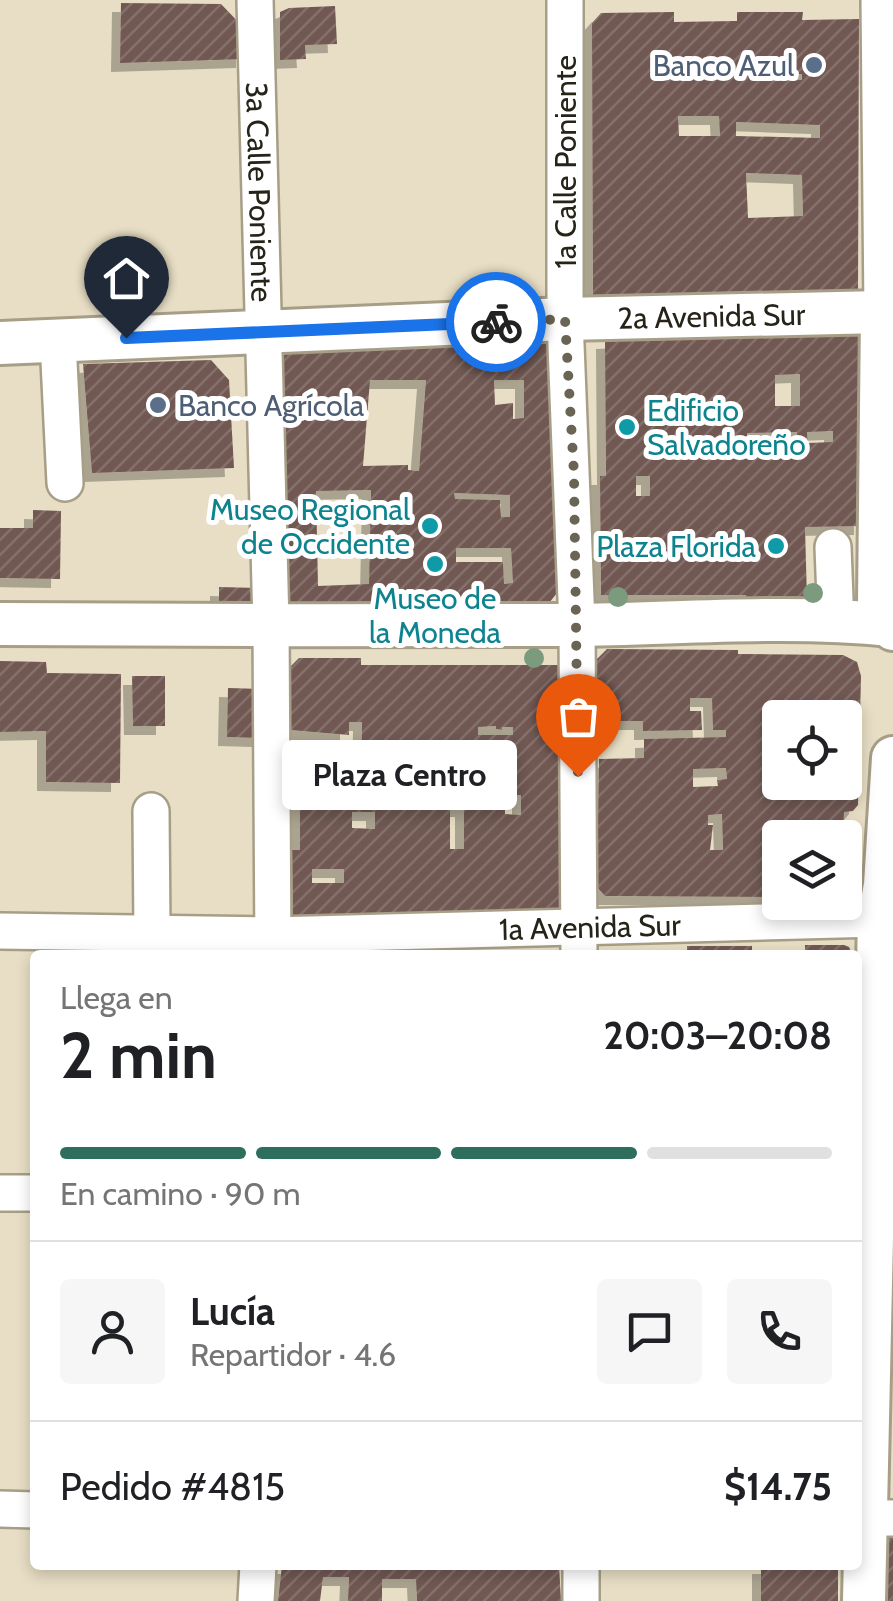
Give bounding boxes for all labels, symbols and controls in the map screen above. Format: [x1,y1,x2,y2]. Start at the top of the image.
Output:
place label: Banco Azul [653,47,794,84]
marker: Banco Azul [803,54,825,76]
street label: 1a Calle Poniente [547,55,584,269]
street label: 3a Calle Poniente [239,81,281,302]
pin [84,236,169,339]
icon: home [99,251,154,306]
courier [446,272,546,372]
icon: bike [469,295,524,350]
street label: 2a Avenida Sur [617,295,806,336]
place label: Banco Agrícola [178,387,365,424]
place label: Edificio Salvadoreño [647,392,806,463]
marker: Banco Agrícola [147,394,169,416]
marker: Edificio Salvadoreño [616,416,638,438]
place label: Museo Regional de Occidente [210,491,410,562]
marker: Museo Regional de Occidente [419,515,441,537]
place label: Plaza Florida [596,528,757,565]
marker: Plaza Florida [765,535,787,557]
marker: Museo de la Moneda [424,553,446,575]
place label: Museo de la Moneda [369,580,502,651]
pin [536,674,621,777]
icon: bag [551,689,606,744]
map controls [762,700,862,920]
button: locate [762,700,862,800]
callout: Plaza Centro [283,741,518,811]
text: Plaza Centro [312,755,487,794]
button: layers [762,820,862,920]
street label: 1a Avenida Sur [498,906,682,948]
text: Llega en [60,978,173,1017]
text: 20:03–20:08 [604,1012,832,1059]
text: 2 min [60,1015,217,1094]
text: En camino · 90 m [60,1174,301,1213]
button: person [60,1279,165,1384]
button: chat [597,1279,702,1384]
button: phone [727,1279,832,1384]
text: Lucía [190,1288,275,1335]
text: Repartidor · 4.6 [190,1335,396,1374]
text: Pedido #4815 [60,1463,285,1510]
text: $14.75 [724,1463,832,1510]

